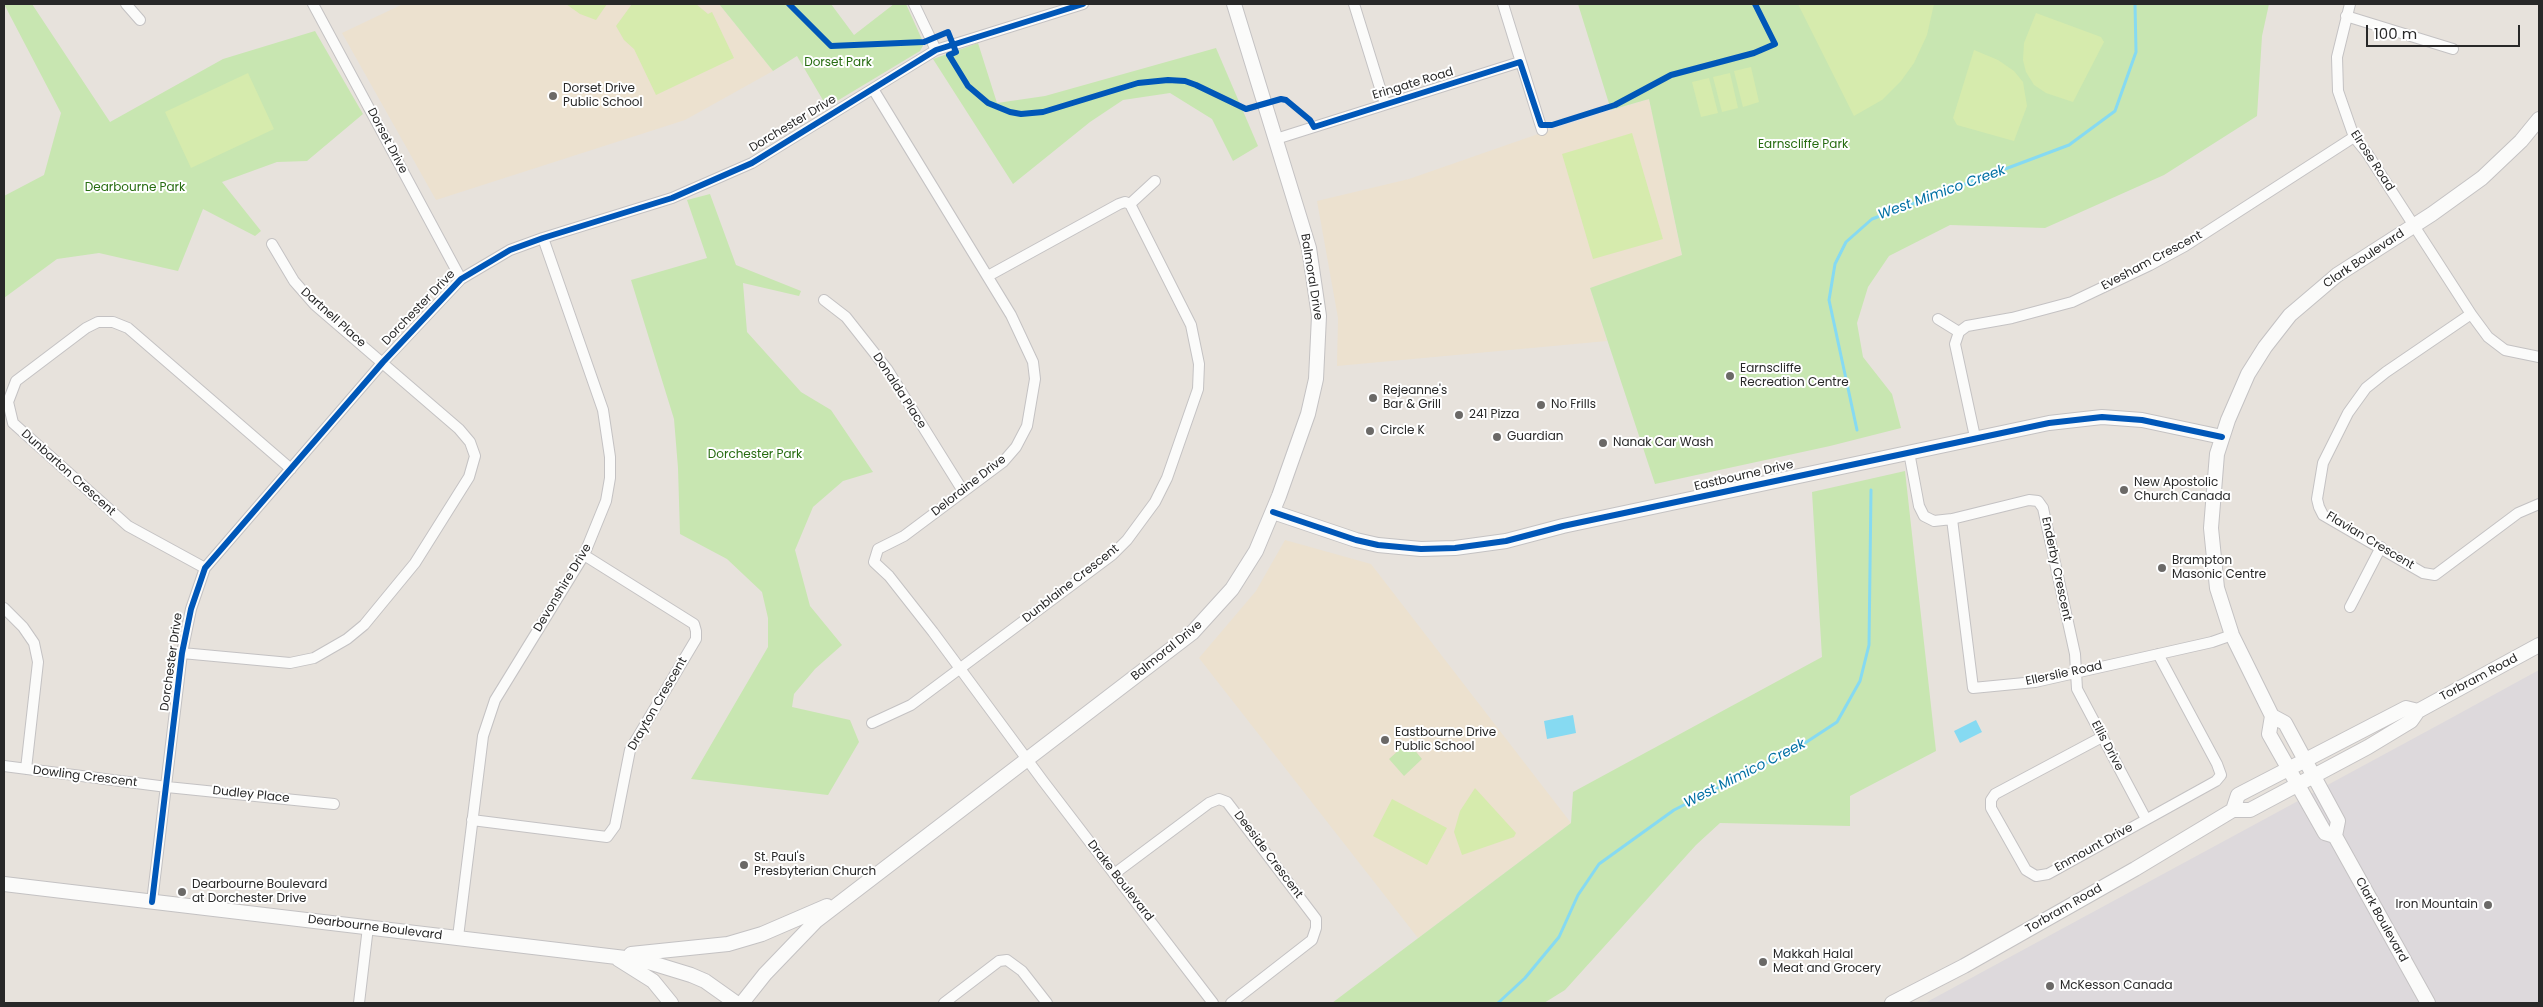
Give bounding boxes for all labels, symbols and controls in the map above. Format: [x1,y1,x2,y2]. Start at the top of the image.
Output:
scale bar [2368,15,2522,47]
text: 100 m [2374,23,2417,44]
park label: Dorset Park [804,56,872,70]
street label: Eringate Road [1371,65,1455,103]
place label: Dorset Drive Public School [563,82,642,110]
marker: Dorset Drive Public School [547,90,559,102]
street label: Dorchester Drive [747,92,839,156]
street label: Dorset Drive [364,106,410,176]
street label: Elrose Road [2347,128,2397,194]
park label: Earnscliffe Park [1758,138,1848,152]
water label: West Mimico Creek [1876,162,2008,224]
park label: Dearbourne Park [85,181,185,195]
street label: Clark Boulevard [2321,227,2407,291]
street label: Evesham Crescent [2099,228,2205,294]
street label: Balmoral Drive [1297,233,1325,321]
street label: Dorchester Drive [379,267,459,349]
street label: Dartnell Place [298,285,368,351]
street label: Donalda Place [869,351,929,431]
place label: Earnscliffe Recreation Centre [1740,362,1849,390]
marker: Earnscliffe Recreation Centre [1724,370,1736,382]
place label: Rejeanne's Bar & Grill [1383,384,1447,412]
marker: Rejeanne's Bar & Grill [1367,392,1379,404]
place label: No Frills [1551,398,1596,412]
marker: No Frills [1535,399,1547,411]
place label: 241 Pizza [1469,408,1519,422]
marker: 241 Pizza [1453,409,1465,421]
place label: Circle K [1380,424,1425,438]
marker: Circle K [1364,425,1376,437]
street label: Dunbarton Crescent [18,427,118,519]
place label: Guardian [1507,430,1563,444]
marker: Guardian [1491,431,1503,443]
place label: Nanak Car Wash [1613,436,1714,450]
marker: Nanak Car Wash [1597,437,1609,449]
park label: Dorchester Park [708,448,802,462]
street label: Deloraine Drive [929,452,1009,520]
street label: Eastbourne Drive [1693,458,1795,494]
place label: New Apostolic Church Canada [2134,476,2231,504]
marker: New Apostolic Church Canada [2118,484,2130,496]
street label: Flavian Crescent [2323,509,2417,573]
street label: Enderby Crescent [2038,516,2074,622]
street label: Devonshire Drive [531,541,595,635]
street label: Dunblaine Crescent [1020,542,1122,626]
place label: Brampton Masonic Centre [2172,554,2266,582]
marker: Brampton Masonic Centre [2156,562,2168,574]
street label: Dorchester Drive [158,612,186,712]
street label: Balmoral Drive [1129,618,1205,684]
street label: Torbram Road [2438,651,2520,705]
street label: Drayton Crescent [626,655,690,753]
street label: Ellerslie Road [2024,659,2104,689]
street label: Ellis Drive [2088,719,2126,773]
place label: Eastbourne Drive Public School [1395,726,1496,754]
marker: Eastbourne Drive Public School [1379,734,1391,746]
water label: West Mimico Creek [1681,736,1809,812]
street label: Dowling Crescent [32,763,138,791]
street label: Dudley Place [212,784,290,806]
street label: Deeside Crescent [1230,809,1306,901]
street label: Enmount Drive [2053,821,2135,875]
street label: Drake Boulevard [1084,838,1156,924]
place label: St. Paul's Presbyterian Church [754,851,876,879]
marker: St. Paul's Presbyterian Church [738,859,750,871]
street label: Clark Boulevard [2352,875,2410,965]
place label: Dearbourne Boulevard at Dorchester Drive [192,878,327,906]
street label: Torbram Road [2023,881,2105,937]
marker: Dearbourne Boulevard at Dorchester Drive [176,886,188,898]
place label: Iron Mountain [2396,898,2478,912]
marker: Iron Mountain [2482,899,2494,911]
street label: Dearbourne Boulevard [307,913,443,943]
place label: Makkah Halal Meat and Grocery [1773,948,1881,976]
marker: Makkah Halal Meat and Grocery [1757,956,1769,968]
place label: McKesson Canada [2060,979,2173,993]
marker: McKesson Canada [2044,980,2056,992]

